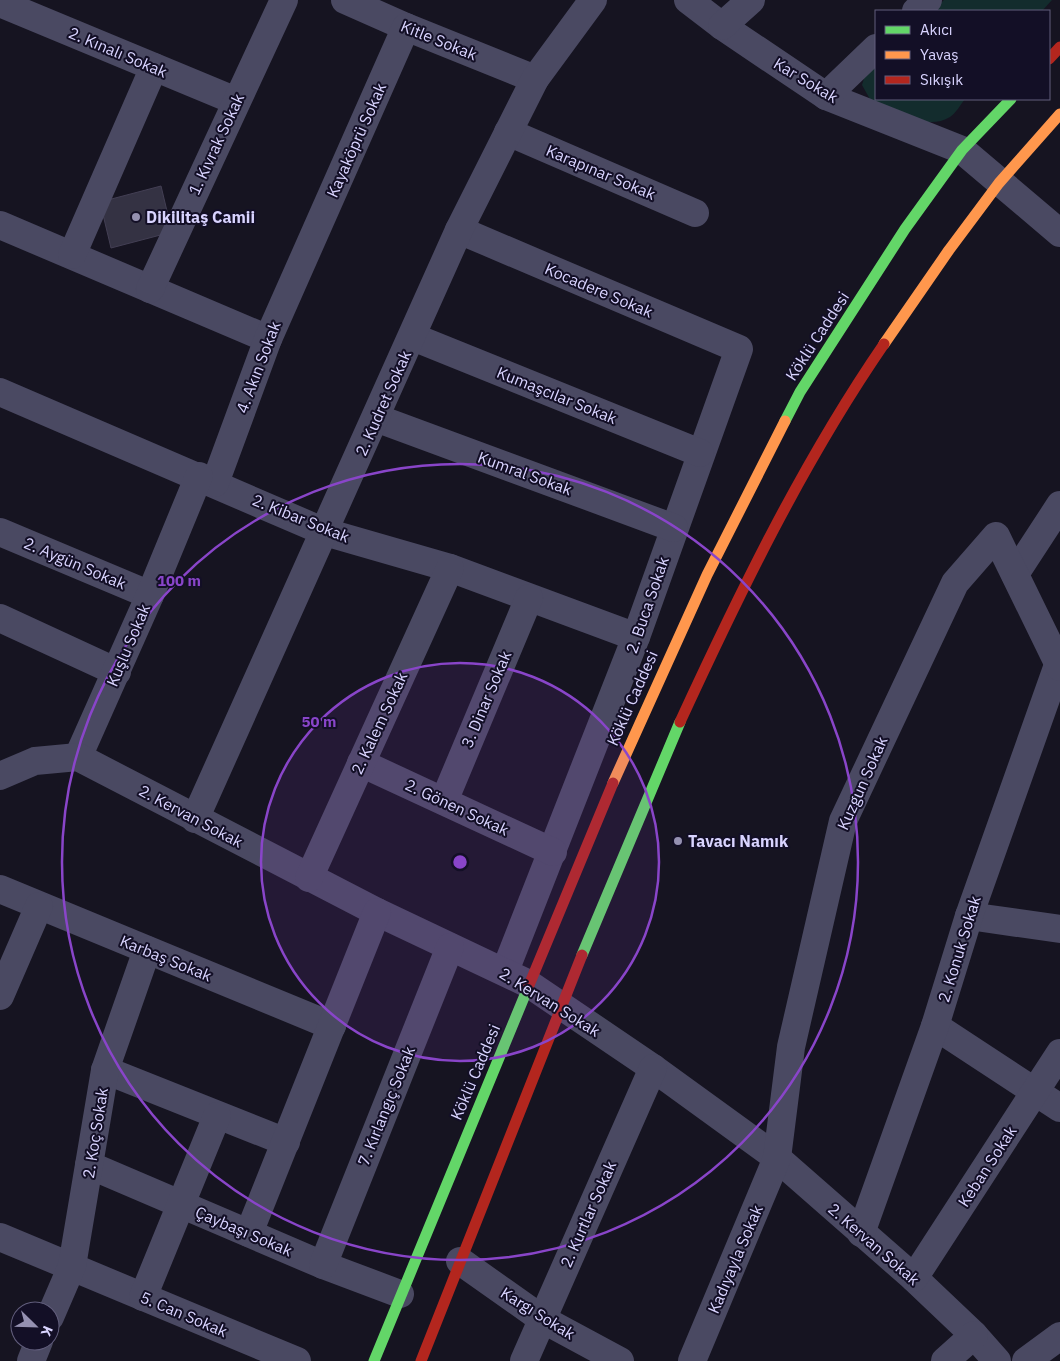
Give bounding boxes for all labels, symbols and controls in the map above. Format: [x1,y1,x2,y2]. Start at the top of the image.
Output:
legend [875,10,1050,100]
street label: Kitle Sokak [398,16,480,65]
text: Akıcı [920,20,953,39]
street label: 2. Kınalı Sokak [66,22,171,82]
text: Yavaş [920,45,959,64]
street label: Kar Sokak [770,53,842,107]
text: Sıkışık [920,70,963,89]
street label: Kayaköprü Sokak [322,79,390,200]
street label: 1. Kıvrak Sokak [184,90,248,198]
street label: Karapınar Sokak [543,140,659,204]
place label: Dikilitaş Camii [146,207,255,227]
marker: Dikilitaş Camii [130,211,142,223]
street label: Kocadere Sokak [542,258,656,322]
street label: Köklü Caddesi [781,288,853,384]
street label: 4. Akın Sokak [231,318,285,416]
street label: 2. Kudret Sokak [351,347,415,459]
street label: Kumaşcılar Sokak [494,362,620,428]
street label: Kumral Sokak [475,447,576,500]
street label: 2. Kibar Sokak [250,489,353,547]
street label: 2. Aygün Sokak [21,532,130,594]
street label: 2. Buca Sokak [621,553,673,656]
text: 100 m [157,571,201,590]
street label: Kuşlu Sokak [102,600,155,689]
street label: 3. Dinar Sokak [457,647,516,750]
street label: Köklü Caddesi [602,647,662,749]
street label: 2. Kalem Sokak [347,668,412,777]
text: 50 m [302,712,336,731]
street label: Kuzgun Sokak [832,733,892,833]
street label: 2. Gönen Sokak [402,774,513,840]
street label: 2. Kervan Sokak [136,780,247,852]
place label: Tavacı Namık [688,831,789,851]
marker: Tavacı Namık [672,835,684,847]
centre of rings [451,853,469,871]
street label: 2. Konuk Sokak [933,893,985,1005]
street label: Karbaş Sokak [117,931,215,986]
street label: 2. Kervan Sokak [496,963,605,1041]
street label: Köklü Caddesi [446,1021,504,1123]
street label: 7. Kırlangıç Sokak [353,1043,419,1169]
street label: 2. Koç Sokak [78,1086,112,1180]
street label: Keban Sokak [953,1121,1021,1210]
street label: 2. Kurtlar Sokak [556,1157,621,1270]
street label: 2. Kervan Sokak [824,1199,924,1290]
street label: Kadıyayla Sokak [703,1201,767,1316]
street label: Çaybaşı Sokak [193,1202,296,1261]
street label: Kargı Sokak [497,1282,579,1344]
street label: 5. Can Sokak [137,1287,231,1342]
north arrow [10,1301,60,1351]
text: K [37,1323,57,1339]

